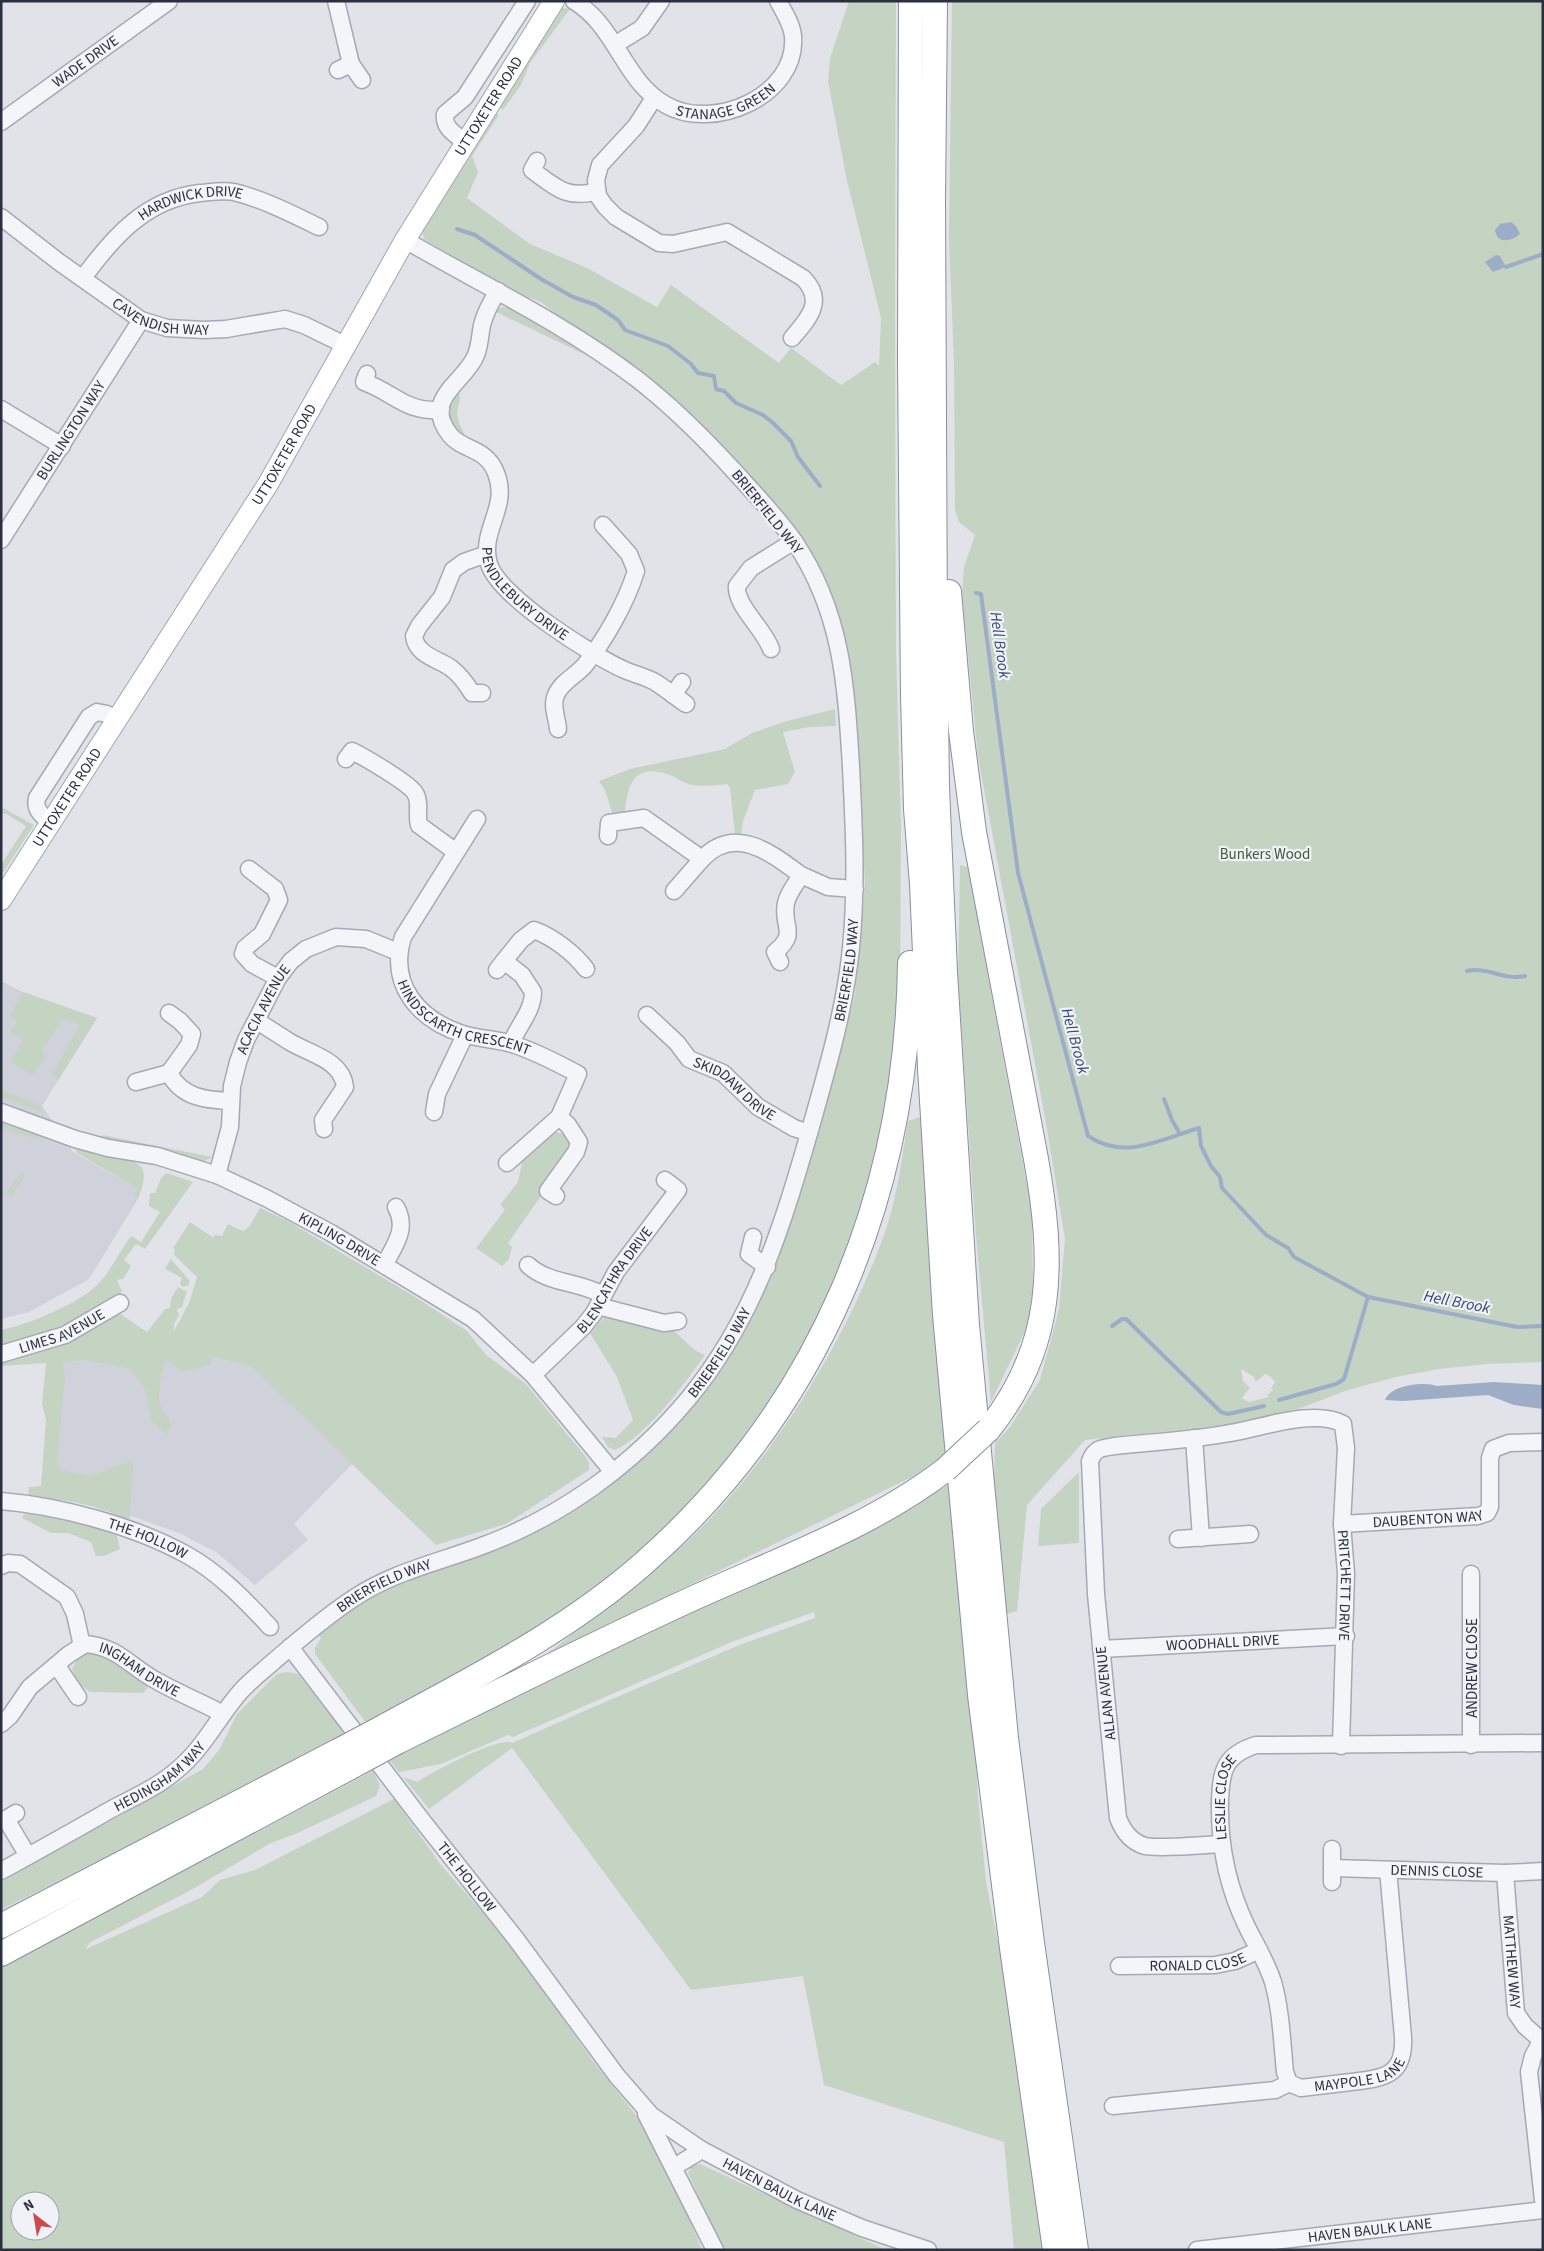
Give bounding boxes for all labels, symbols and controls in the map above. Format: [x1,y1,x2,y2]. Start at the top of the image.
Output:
street label: WADE DRIVE [48,30,123,92]
street label: UTTOXETER ROAD [449,52,528,160]
street label: STANAGE GREEN [673,78,780,125]
street label: HARDWICK DRIVE [134,181,246,226]
street label: CAVENDISH WAY [108,292,211,341]
street label: BURLINGTON WAY [31,376,111,484]
street label: UTTOXETER ROAD [247,400,322,509]
street label: BRIERFIELD WAY [726,465,808,559]
street label: PENDLEBURY DRIVE [476,547,573,646]
water label: Hell Brook [984,610,1016,680]
street label: UTTOXETER ROAD [27,744,107,851]
park label: Bunkers Wood [1220,844,1310,865]
street label: BRIERFIELD WAY [829,917,864,1023]
street label: ACACIA AVENUE [231,960,295,1057]
street label: HINDSCARTH CRESCENT [392,976,534,1060]
water label: Hell Brook [1056,1006,1094,1077]
street label: SKIDDAW DRIVE [690,1051,780,1126]
street label: KIPLING DRIVE [295,1207,385,1271]
street label: BLENCATHRA DRIVE [572,1222,657,1338]
water label: Hell Brook [1422,1285,1492,1319]
street label: BRIERFIELD WAY [683,1303,756,1402]
street label: LIMES AVENUE [16,1304,109,1359]
street label: DAUBENTON WAY [1372,1504,1487,1533]
street label: THE HOLLOW [105,1512,192,1564]
street label: PRITCHETT DRIVE [1332,1529,1357,1641]
street label: BRIERFIELD WAY [332,1553,435,1617]
street label: ANDREW CLOSE [1462,1618,1483,1718]
street label: WOODHALL DRIVE [1165,1629,1280,1656]
street label: INGHAM DRIVE [97,1637,184,1702]
street label: ALLAN AVENUE [1091,1645,1121,1741]
street label: HEDINGHAM WAY [110,1737,211,1817]
street label: LESLIE CLOSE [1209,1749,1241,1841]
street label: THE HOLLOW [432,1837,501,1917]
street label: DENNIS CLOSE [1390,1859,1484,1883]
street label: MATTHEW WAY [1498,1914,1526,2010]
street label: RONALD CLOSE [1149,1947,1250,1976]
street label: MAYPOLE LANE [1313,2054,1411,2097]
street label: HAVEN BAULK LANE [719,2152,840,2226]
north arrow [10,2191,60,2241]
text: N [20,2195,38,2217]
street label: HAVEN BAULK LANE [1307,2212,1433,2248]

